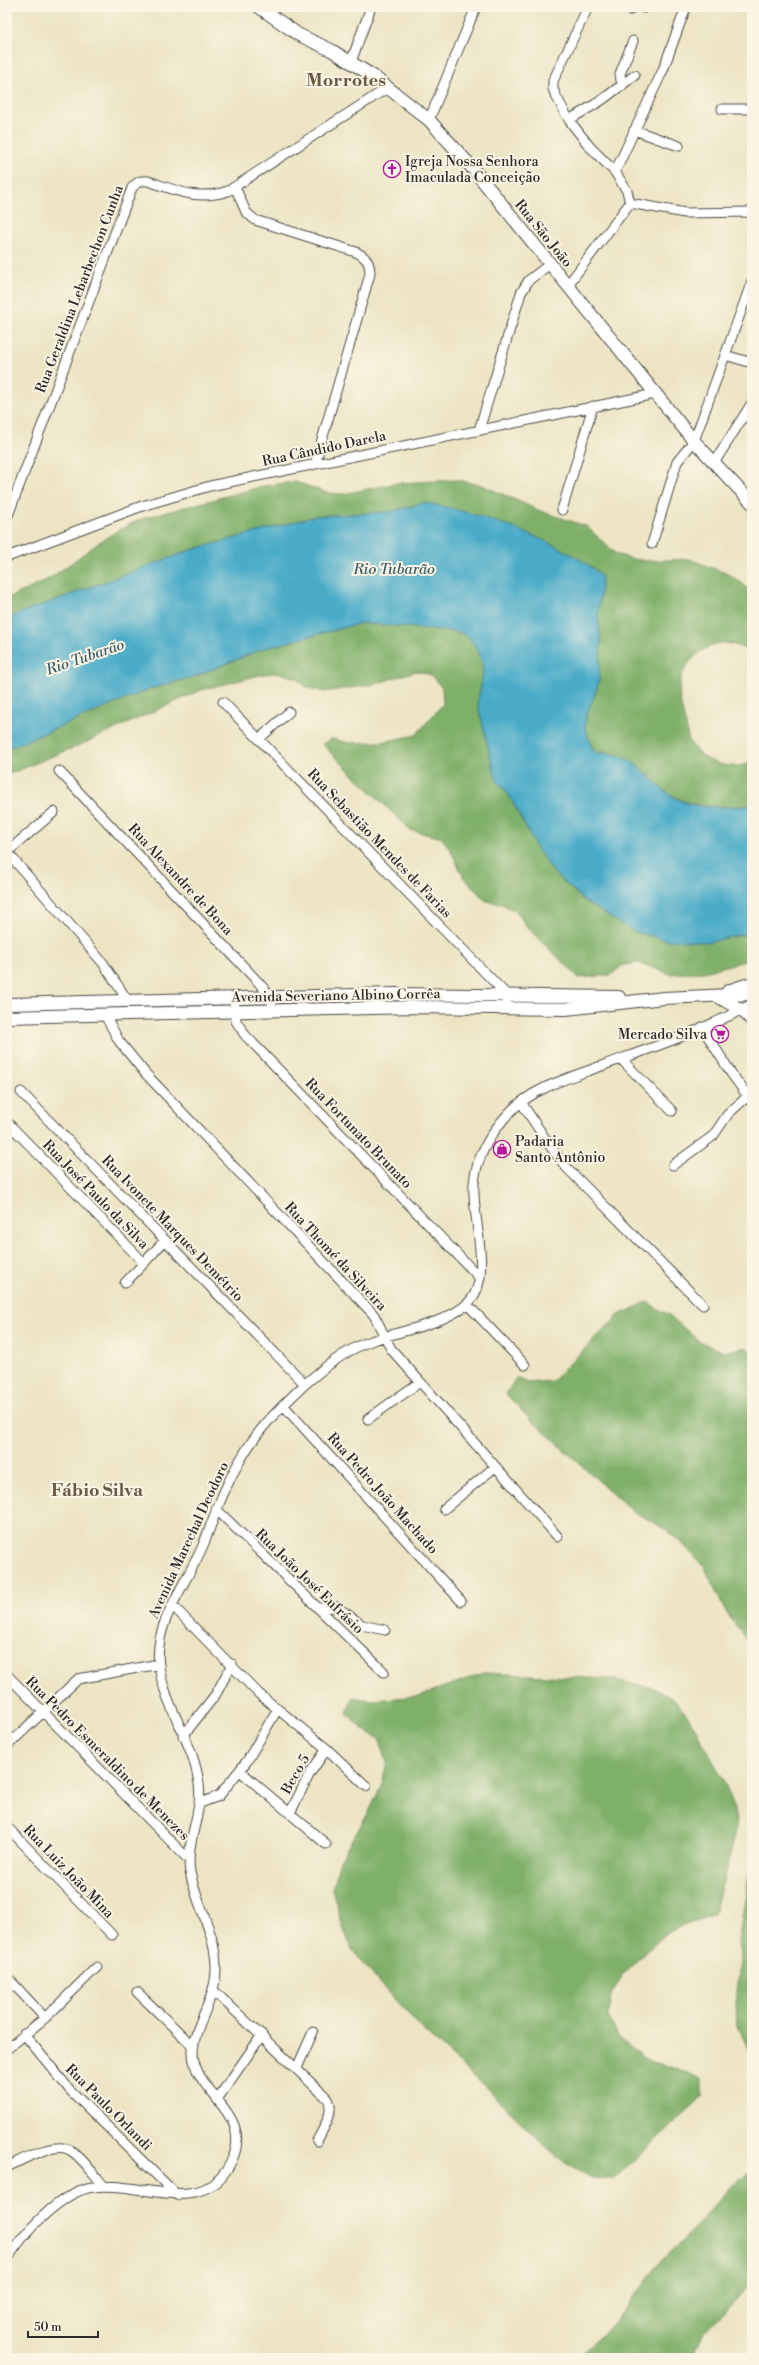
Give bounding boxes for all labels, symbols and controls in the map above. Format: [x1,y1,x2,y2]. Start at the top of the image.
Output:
district label: Morrotes [306,69,386,92]
place label: Igreja Nossa Senhora Imaculada Conceição [405,153,541,187]
church icon: Igreja Nossa Senhora Imaculada Conceição [382,159,402,179]
street label: Rua Geraldina Lebarbechon Cunha [32,182,128,396]
street label: Rua São João [510,196,576,271]
street label: Rua Cândido Darela [261,427,389,471]
water label: Rio Tubarão [352,560,435,579]
water label: Rio Tubarão [43,635,127,680]
street label: Rua Sebastião Mendes de Farias [303,765,455,922]
street label: Rua Alexandre de Bona [124,820,237,940]
street label: Avenida Severiano Albino Corrêa [230,985,442,1007]
supermarket icon: Mercado Silva [710,1024,730,1044]
place label: Mercado Silva [618,1026,708,1044]
street label: Rua Fortunato Brunato [301,1075,416,1193]
place label: Padaria Santo Antônio [515,1133,606,1167]
street label: Rua José Paulo da Silva [38,1136,153,1254]
shop icon: Padaria Santo Antônio [492,1139,512,1159]
street label: Rua Ivonete Marques Demétrio [97,1152,247,1306]
street label: Rua Thomé da Silveira [280,1199,391,1315]
street label: Rua Pedro João Machado [323,1429,442,1558]
street label: Avenida Marechal Deodoro [144,1459,233,1623]
district label: Fábio Silva [51,1479,143,1502]
street label: Rua João José Eufrásio [251,1525,367,1638]
street label: Rua Pedro Esmeraldino de Menezes [21,1673,193,1845]
street label: Beco 5 [277,1751,314,1798]
street label: Rua Luiz João Mina [19,1821,118,1923]
street label: Rua Paulo Orlandi [61,2061,156,2155]
scale bar [28,2313,98,2339]
text: 50 m [34,2320,62,2335]

